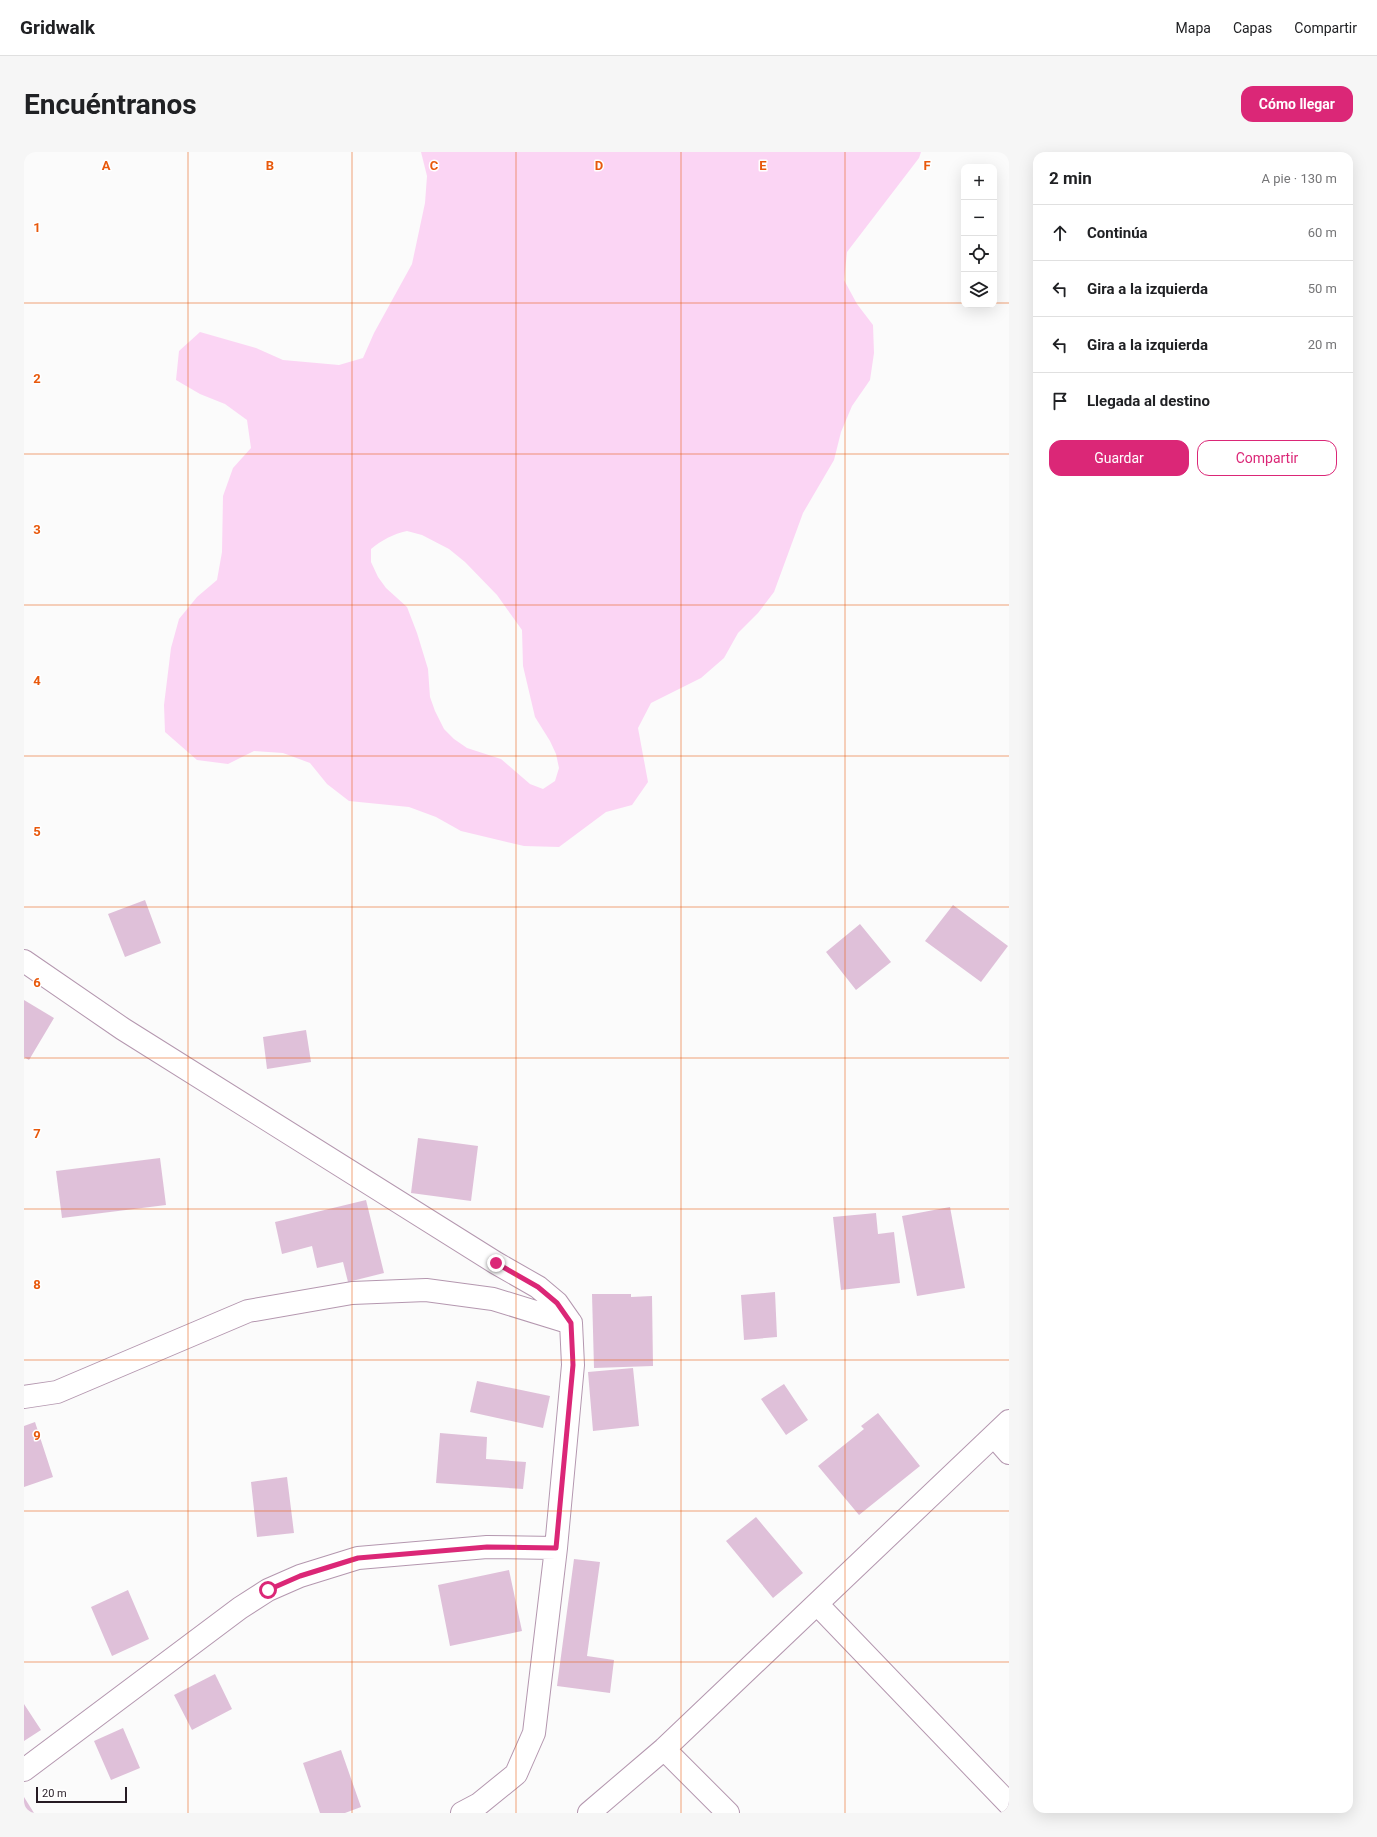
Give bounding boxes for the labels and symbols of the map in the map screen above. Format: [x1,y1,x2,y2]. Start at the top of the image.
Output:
text: A [102,158,111,173]
text: B [266,158,274,173]
text: C [430,158,439,173]
text: D [595,158,603,173]
text: E [759,158,767,173]
text: F [923,158,931,173]
text: 1 [33,220,41,235]
text: 2 [33,371,41,386]
text: 3 [33,522,41,537]
text: 4 [33,673,41,688]
text: 5 [33,824,41,839]
text: 6 [33,975,41,990]
text: 7 [33,1126,41,1141]
route end [487,1254,505,1272]
text: 8 [33,1277,41,1292]
text: 9 [33,1428,41,1443]
route start [259,1581,277,1599]
scale bar [36,1785,127,1804]

